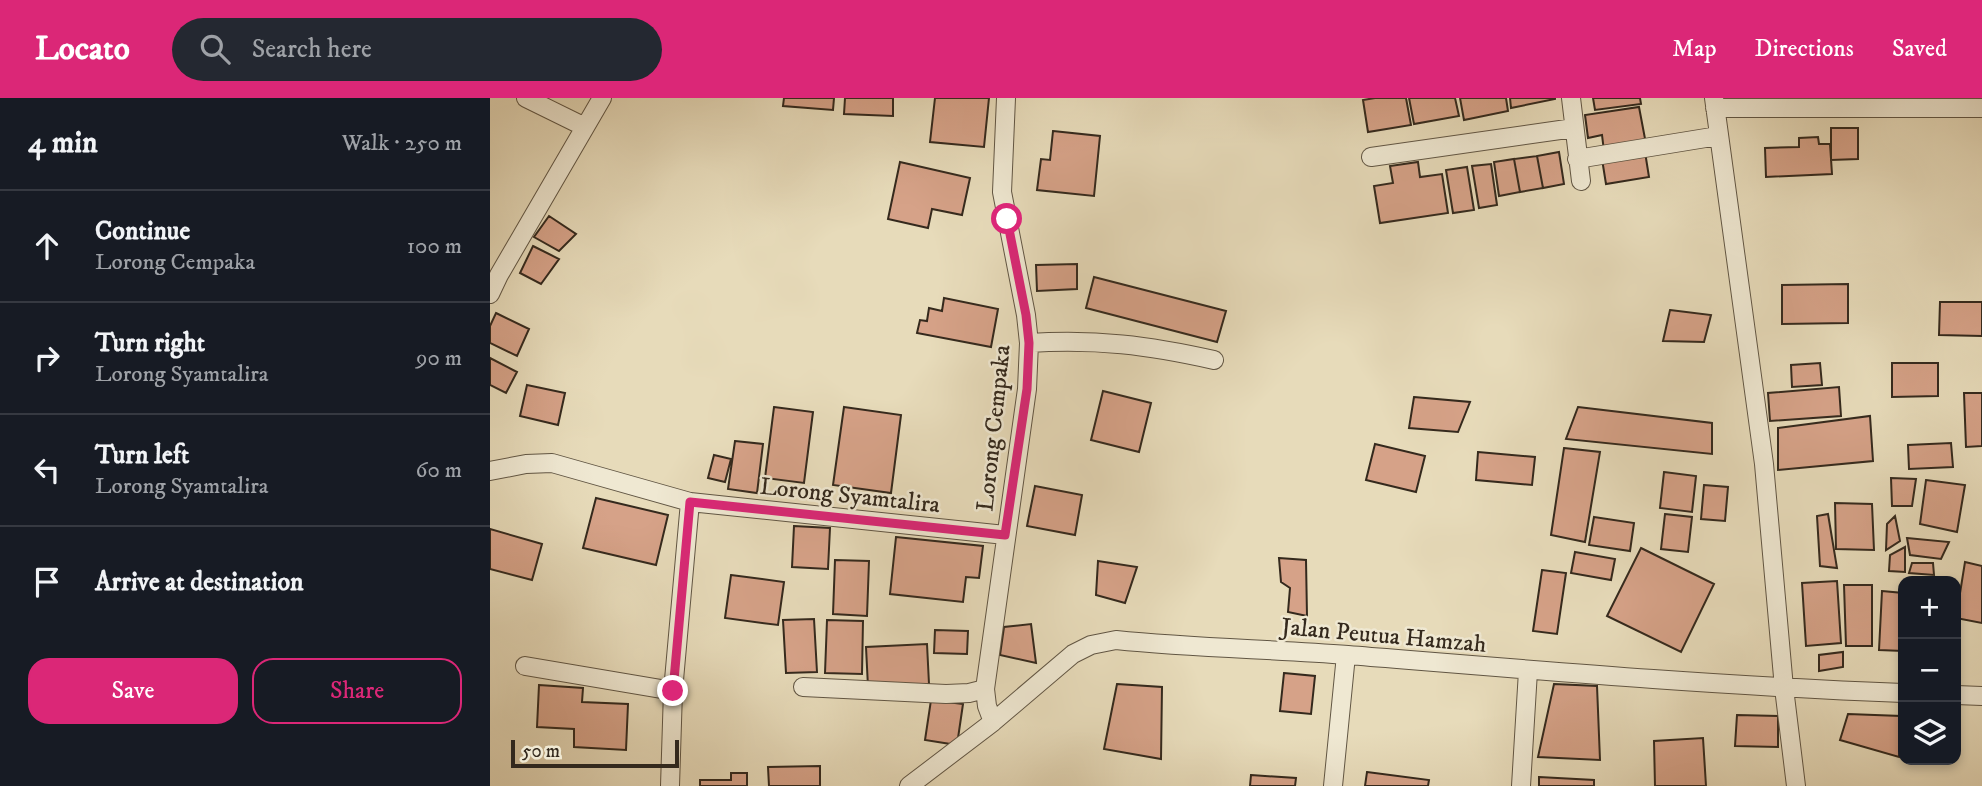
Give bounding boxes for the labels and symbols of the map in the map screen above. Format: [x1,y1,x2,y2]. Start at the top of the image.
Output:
route start [991,203,1022,234]
street label: Lorong Cempaka [970,343,1018,513]
street label: Lorong Syamtalira [758,472,942,520]
street label: Jalan Peutua Hamzah [1278,612,1488,660]
route end [657,675,688,706]
scale bar [511,737,679,769]

